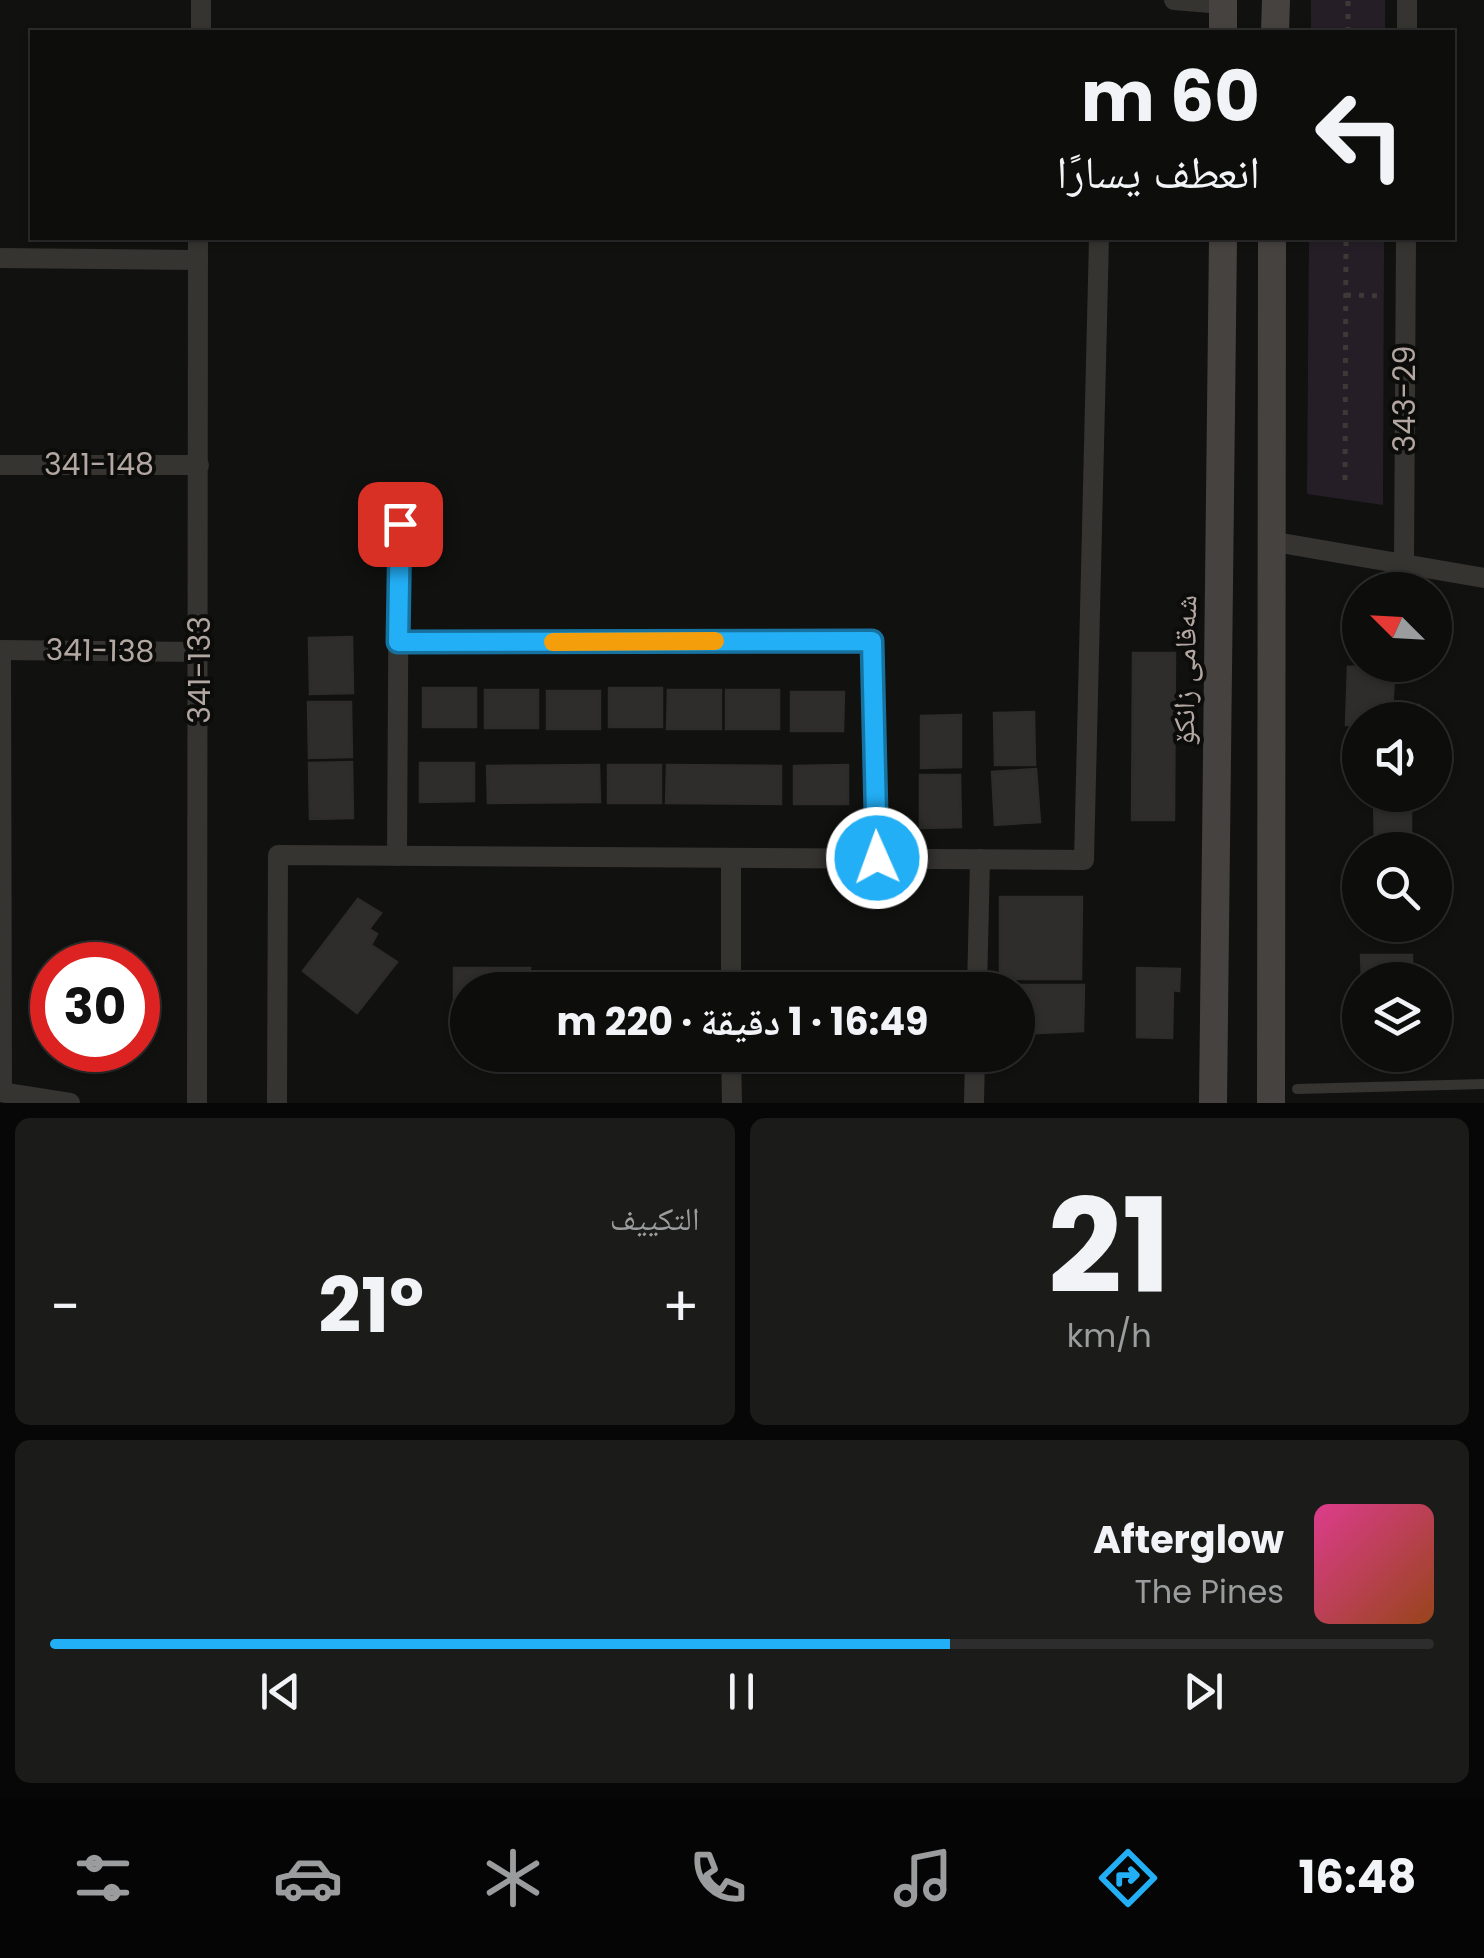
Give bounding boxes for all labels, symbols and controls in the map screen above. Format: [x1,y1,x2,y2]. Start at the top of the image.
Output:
text: 60 m [1081,47,1260,146]
icon: left [1295,70,1425,200]
text: انعطف يسارًا [1056,141,1260,204]
street label: 343-29 [1383,346,1426,452]
street label: 341-148 [44,443,154,486]
pin [358,482,443,567]
icon: arrive [373,497,428,552]
north arrow [1342,572,1452,682]
map controls [1342,572,1452,1072]
street label: شەقامی زانکۆ [1162,594,1207,746]
street label: 341-133 [178,616,221,724]
street label: 341-138 [45,628,155,673]
button: sound [1342,702,1452,812]
position arrow [825,806,929,910]
button: search [1342,832,1452,942]
speed limit sign: 30 [30,942,160,1072]
button: layers [1342,962,1452,1072]
text: 16:49 · 1 دقيقة · 220 m [556,995,929,1048]
text: 21 [1048,1155,1171,1338]
text: التكييف [610,1196,700,1241]
text: 21° [318,1253,424,1358]
text: − [50,1268,80,1345]
text: + [662,1268,700,1345]
text: km/h [1067,1313,1152,1358]
text: Afterglow [1093,1513,1284,1566]
text: The Pines [1134,1569,1284,1614]
icon: previous [253,1664,308,1719]
icon: pause [714,1664,769,1719]
icon: next [1176,1664,1231,1719]
icon: filters [68,1843,138,1913]
icon: car [273,1843,343,1913]
icon: climate [478,1843,548,1913]
icon: phone [683,1843,753,1913]
icon: music [888,1843,958,1913]
icon: directions [1093,1843,1163,1913]
text: 16:48 [1298,1846,1416,1909]

